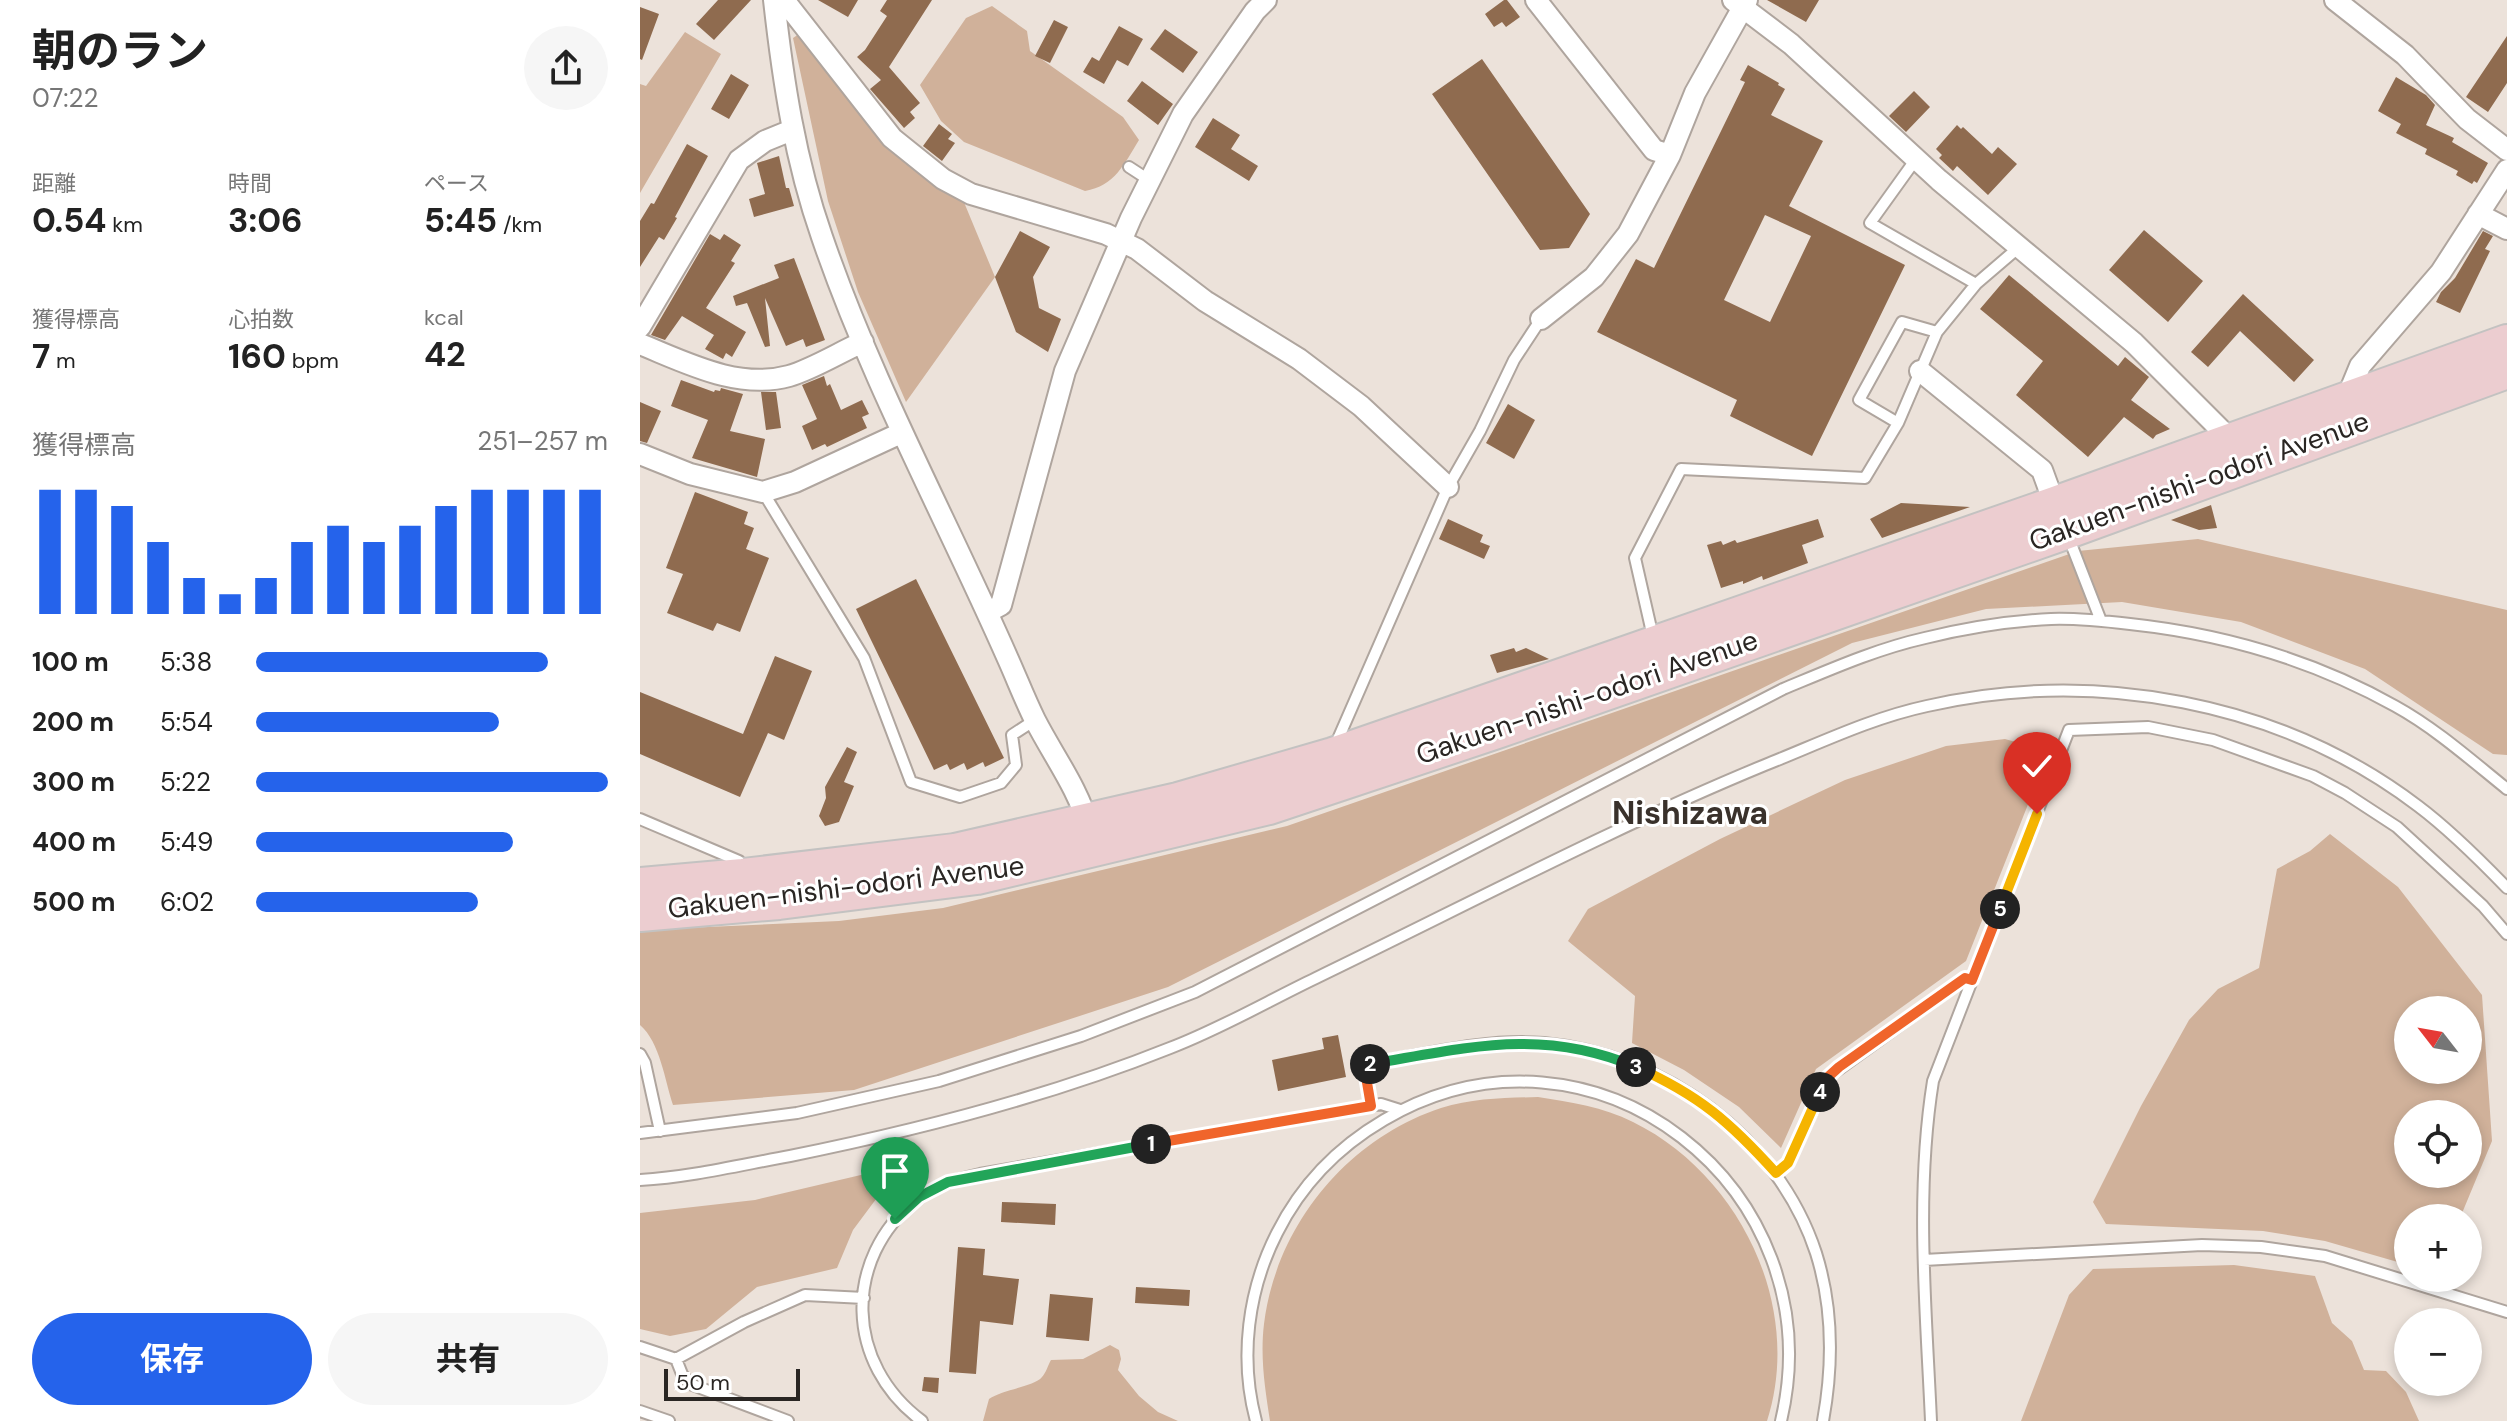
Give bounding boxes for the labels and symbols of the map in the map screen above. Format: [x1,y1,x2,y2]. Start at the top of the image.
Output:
street label: Gakuen-nishi-odori Avenue [2024,402,2374,560]
street label: Gakuen-nishi-odori Avenue [1411,621,1763,773]
pin [2003,732,2071,814]
district label: Nishizawa [1612,792,1768,834]
street label: Gakuen-nishi-odori Avenue [666,847,1026,927]
pin: 5 [1980,889,2020,929]
north arrow [2394,996,2482,1084]
pin: 2 [1350,1044,1390,1084]
pin: 3 [1616,1047,1656,1087]
pin: 4 [1800,1072,1840,1112]
pin: 1 [1131,1124,1171,1164]
pin [861,1137,929,1219]
scale bar [664,1365,800,1401]

